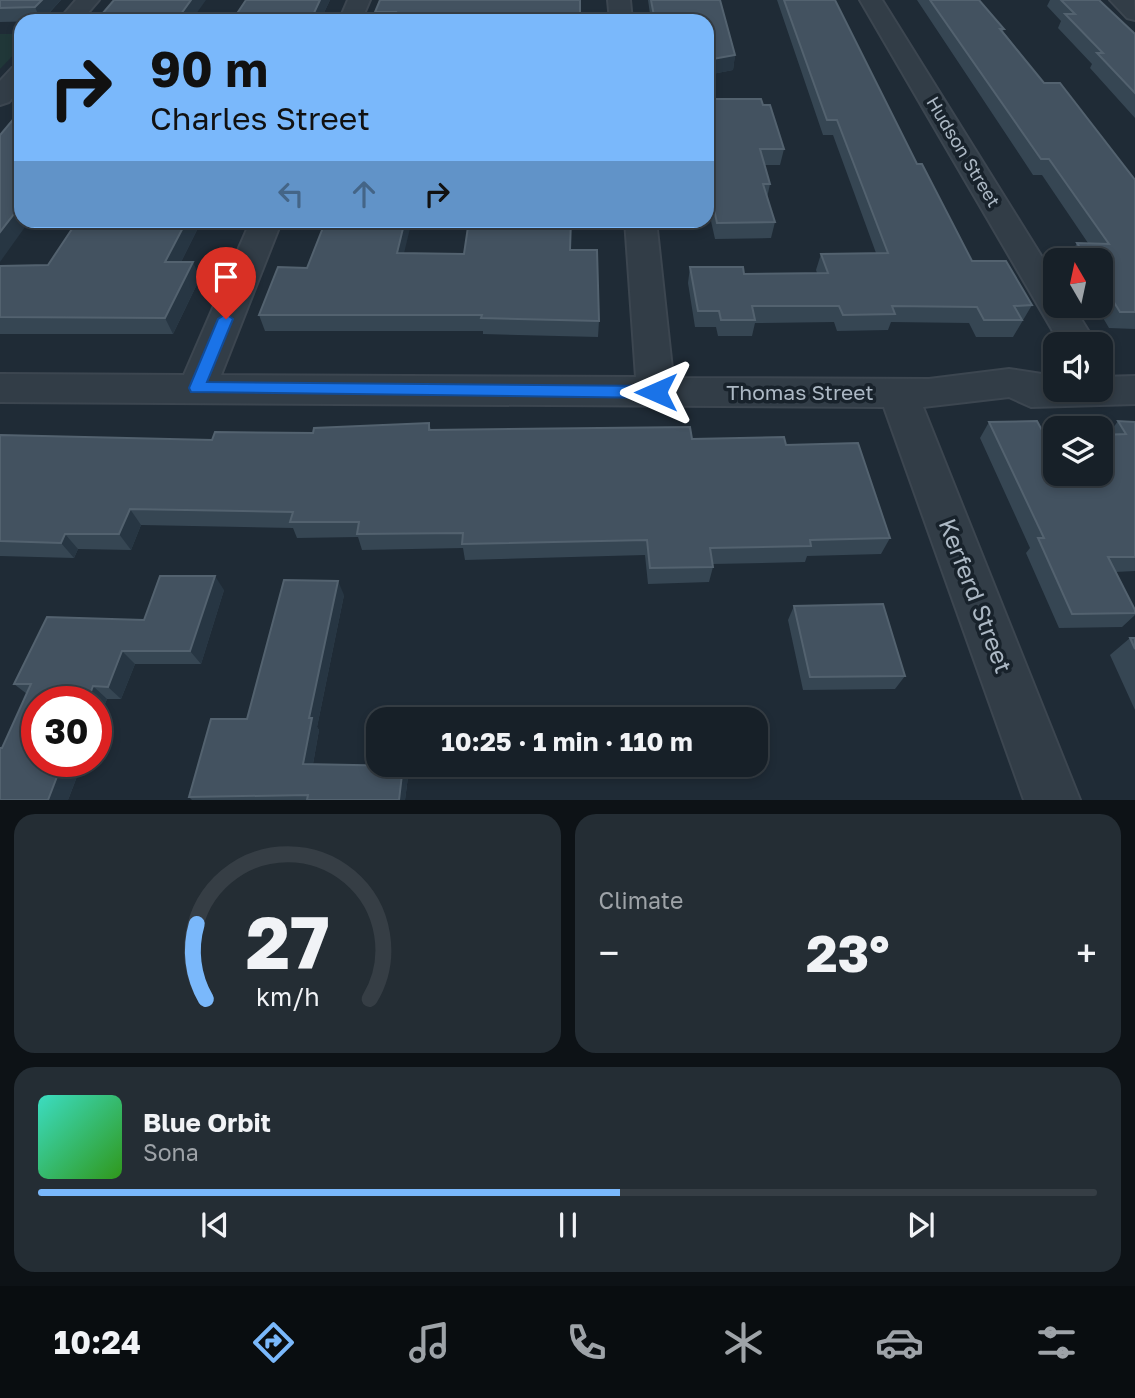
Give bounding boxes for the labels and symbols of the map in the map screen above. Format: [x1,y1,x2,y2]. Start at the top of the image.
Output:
street label: Hudson Street [922,92,1005,211]
pin [196,247,256,319]
north arrow [1043,248,1113,318]
position arrow [619,355,693,429]
street label: Thomas Street [726,379,874,405]
street label: Kerferd Street [934,514,1019,677]
speed limit sign: 30 [21,686,112,777]

